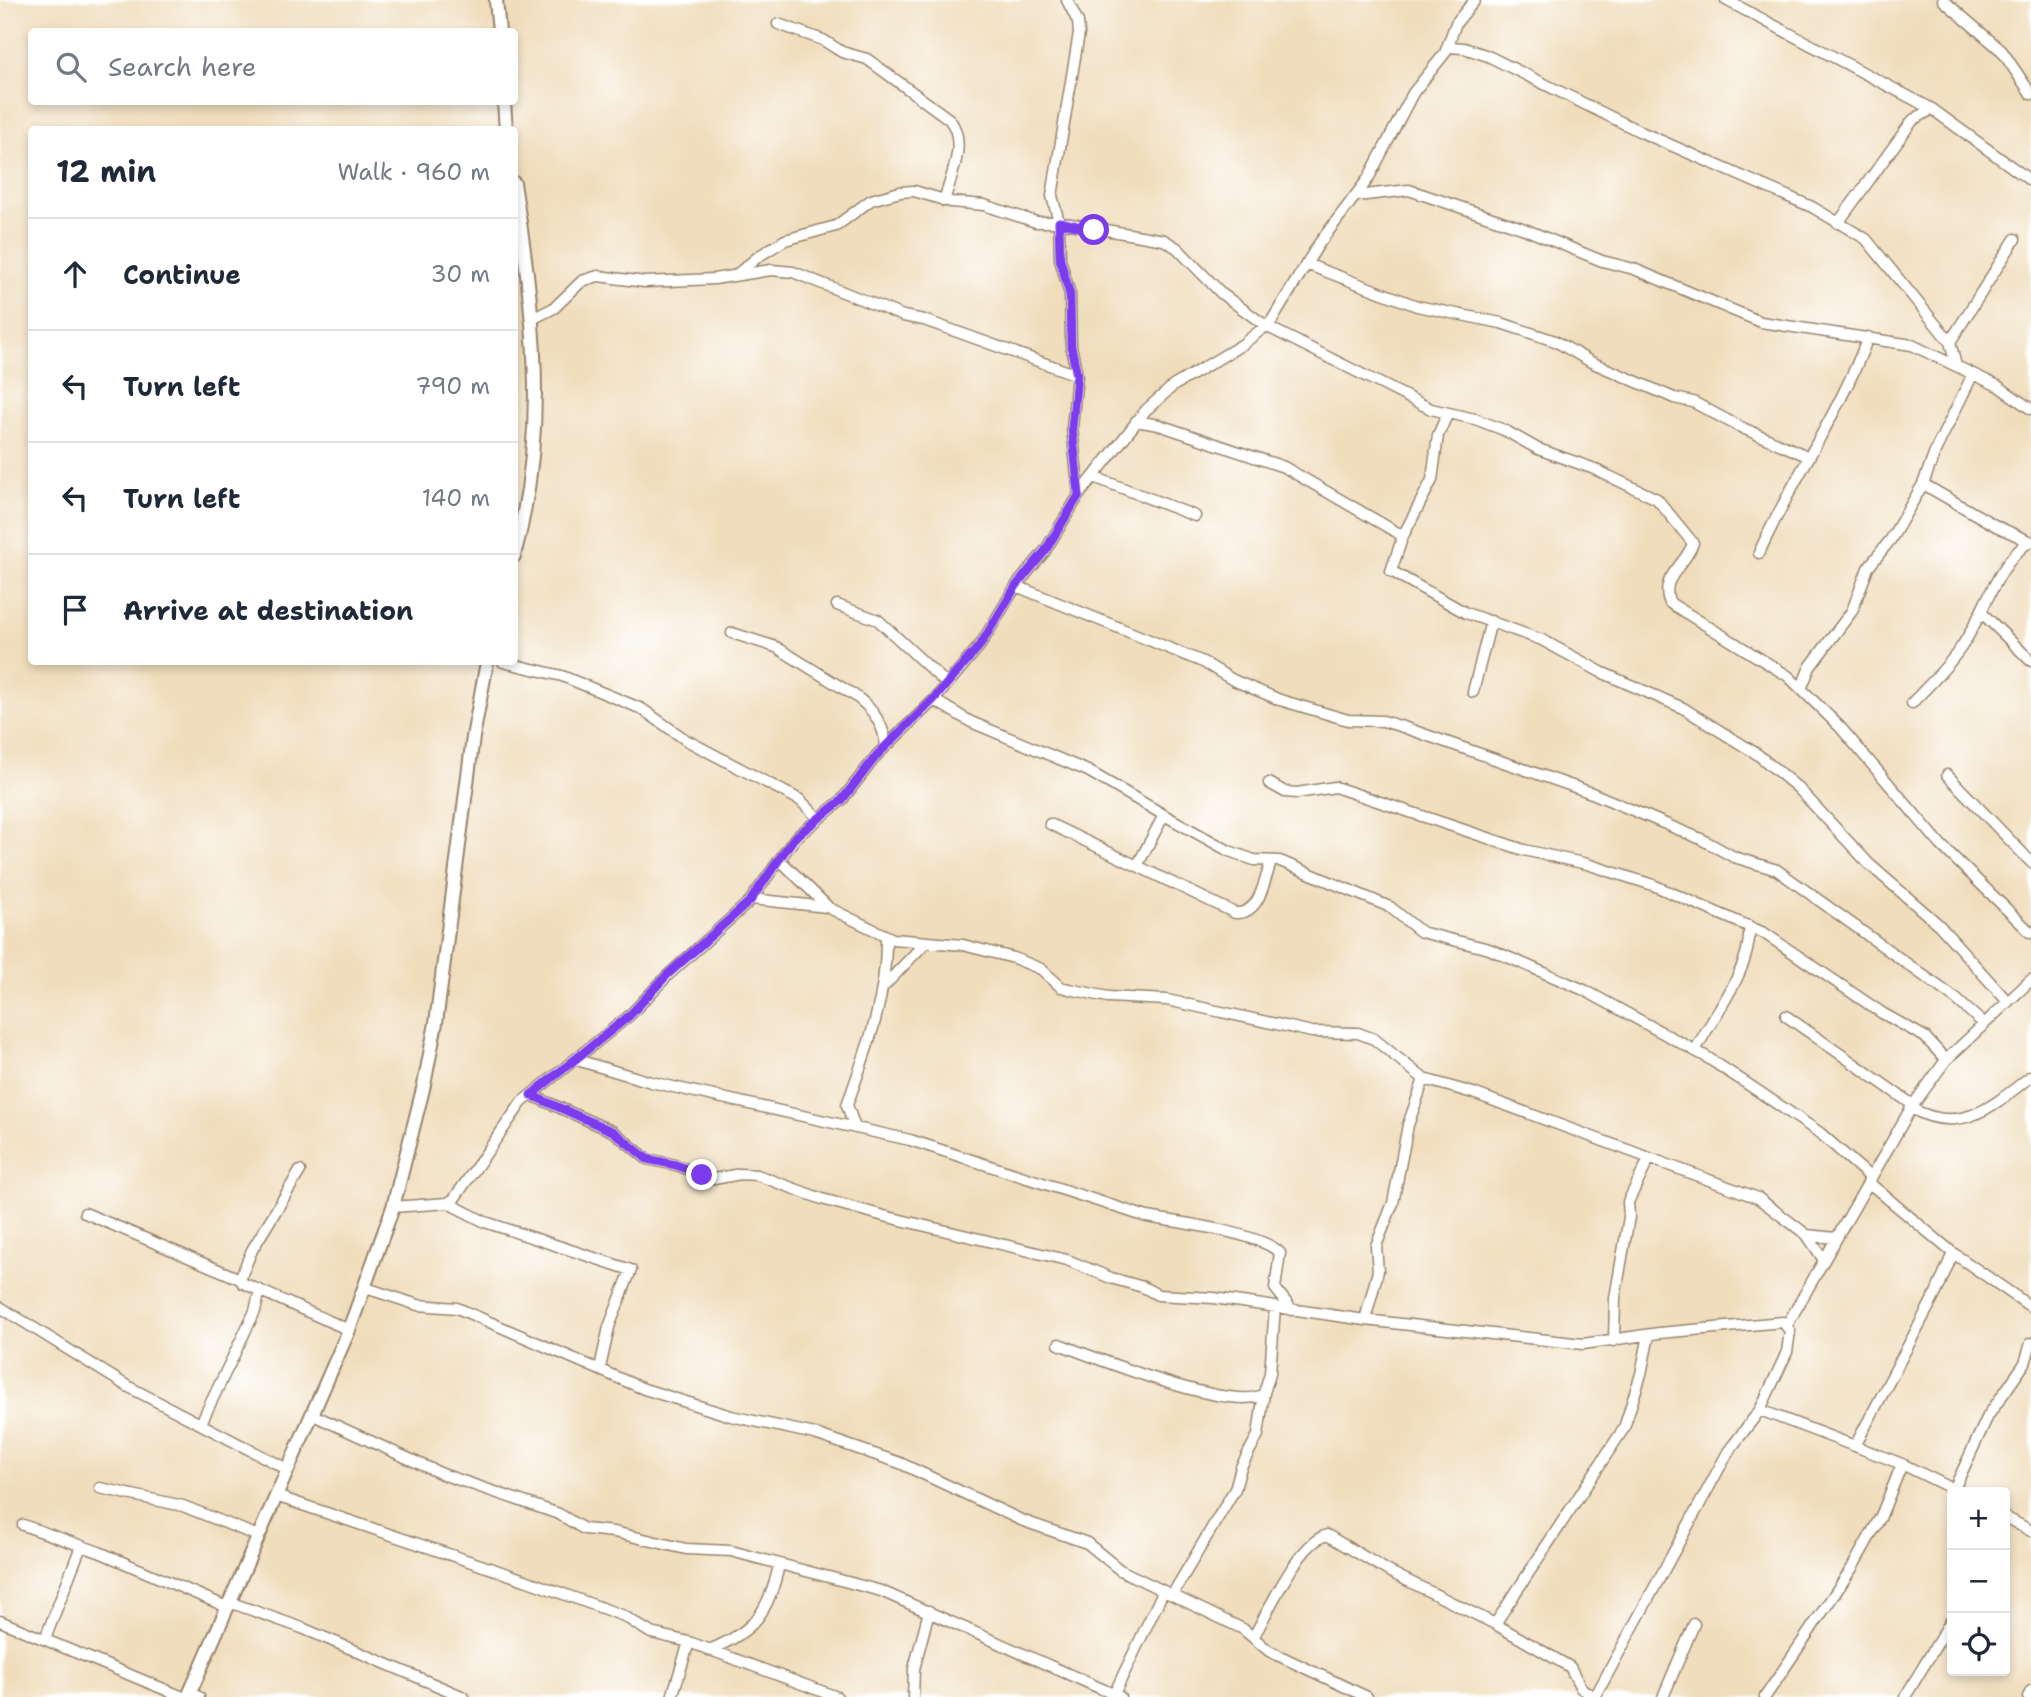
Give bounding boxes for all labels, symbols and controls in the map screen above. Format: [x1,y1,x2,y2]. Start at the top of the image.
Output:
search box [28,28,518,105]
icon: search [52,48,90,86]
text: Search here [108,49,257,84]
text: 12 min [56,151,156,192]
text: Walk · 960 m [337,157,490,187]
route start [1078,214,1109,245]
icon: ahead [56,255,94,293]
text: Continue [123,257,241,292]
text: 30 m [431,259,490,289]
icon: left [56,367,94,405]
text: Turn left [123,369,240,404]
text: 790 m [415,371,490,401]
icon: left [56,479,94,517]
text: Turn left [123,481,240,516]
text: 140 m [422,483,490,513]
icon: arrive [56,591,94,629]
text: Arrive at destination [123,593,413,628]
route end [686,1159,717,1190]
map controls [1947,1487,2010,1676]
button: + [1947,1487,2010,1550]
button: − [1947,1550,2010,1613]
button: locate [1947,1613,2010,1676]

